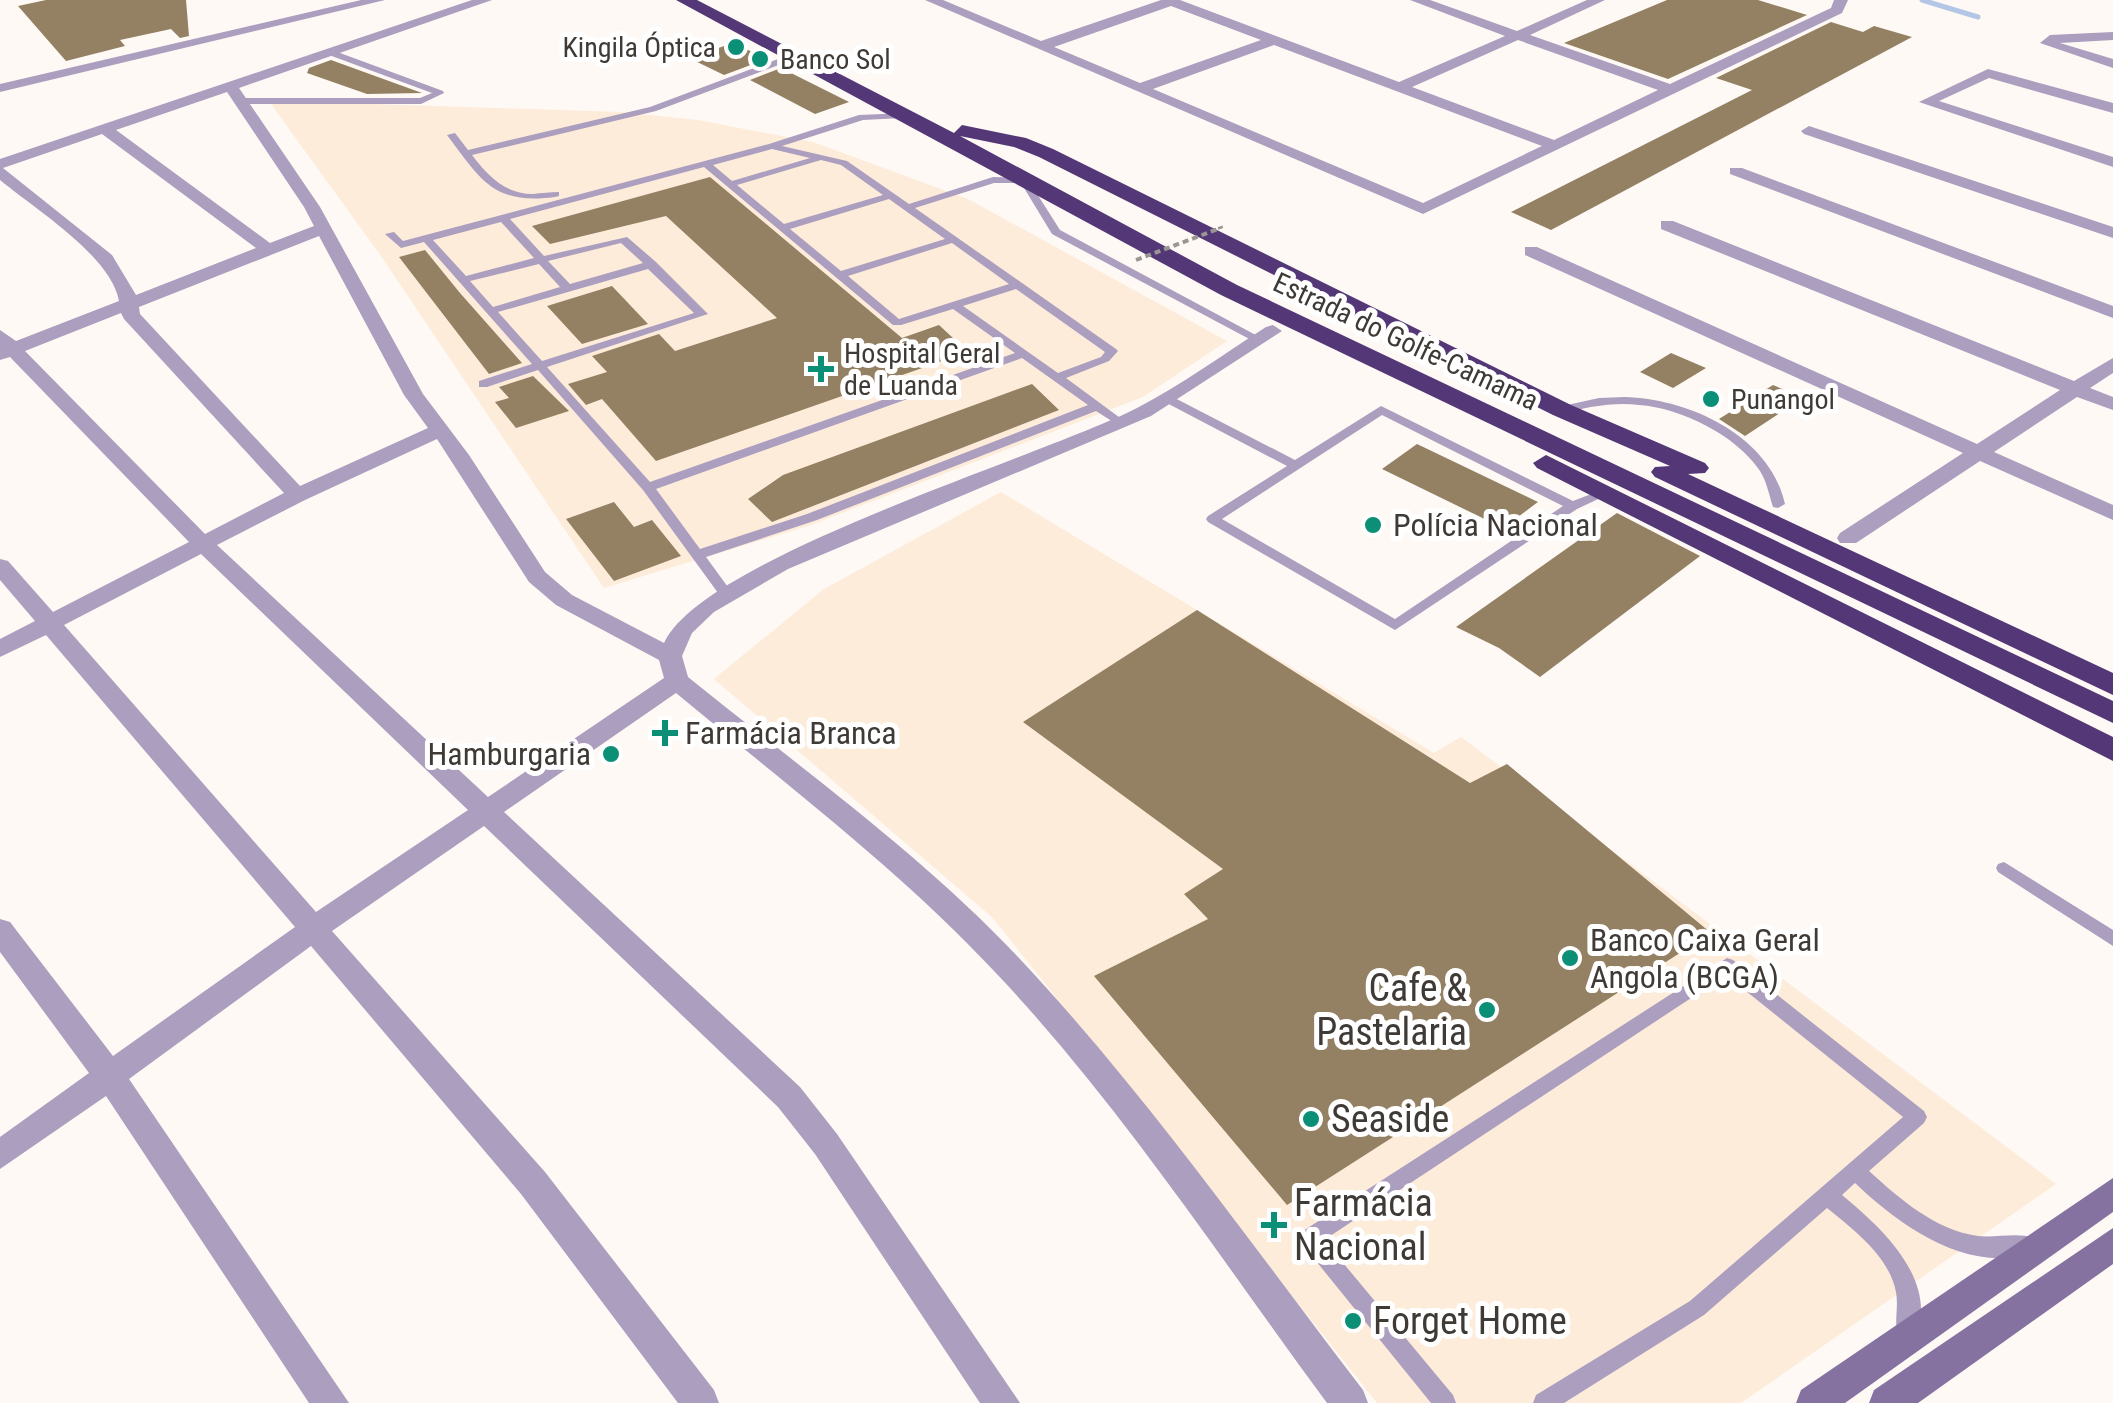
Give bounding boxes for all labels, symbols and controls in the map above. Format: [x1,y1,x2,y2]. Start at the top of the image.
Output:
place label: Kingila Óptica [563,31,716,64]
marker: Kingila Óptica [725,36,747,58]
place label: Banco Sol [780,43,891,76]
marker: Banco Sol [749,48,771,70]
street label: Estrada do Golfe-Camama [1268,266,1543,417]
place label: Hospital Geral de Luanda [844,337,1000,402]
marker: Hospital Geral de Luanda [808,356,834,382]
place label: Punangol [1731,383,1835,416]
marker: Punangol [1700,388,1722,410]
place label: Polícia Nacional [1393,506,1598,544]
marker: Polícia Nacional [1362,514,1384,536]
place label: Farmácia Branca [685,714,897,752]
marker: Farmácia Branca [654,722,676,744]
place label: Hamburgaria [428,735,591,773]
marker: Hamburgaria [600,743,622,765]
place label: Banco Caixa Geral Angola (BCGA) [1590,921,1820,996]
marker: Banco Caixa Geral Angola (BCGA) [1559,947,1581,969]
place label: Cafe & Pastelaria [1316,966,1467,1054]
marker: Cafe & Pastelaria [1476,999,1498,1021]
place label: Seaside [1331,1097,1449,1141]
marker: Seaside [1300,1108,1322,1130]
place label: Farmácia Nacional [1294,1181,1433,1269]
marker: Farmácia Nacional [1263,1214,1285,1236]
place label: Forget Home [1373,1299,1567,1343]
marker: Forget Home [1342,1310,1364,1332]

